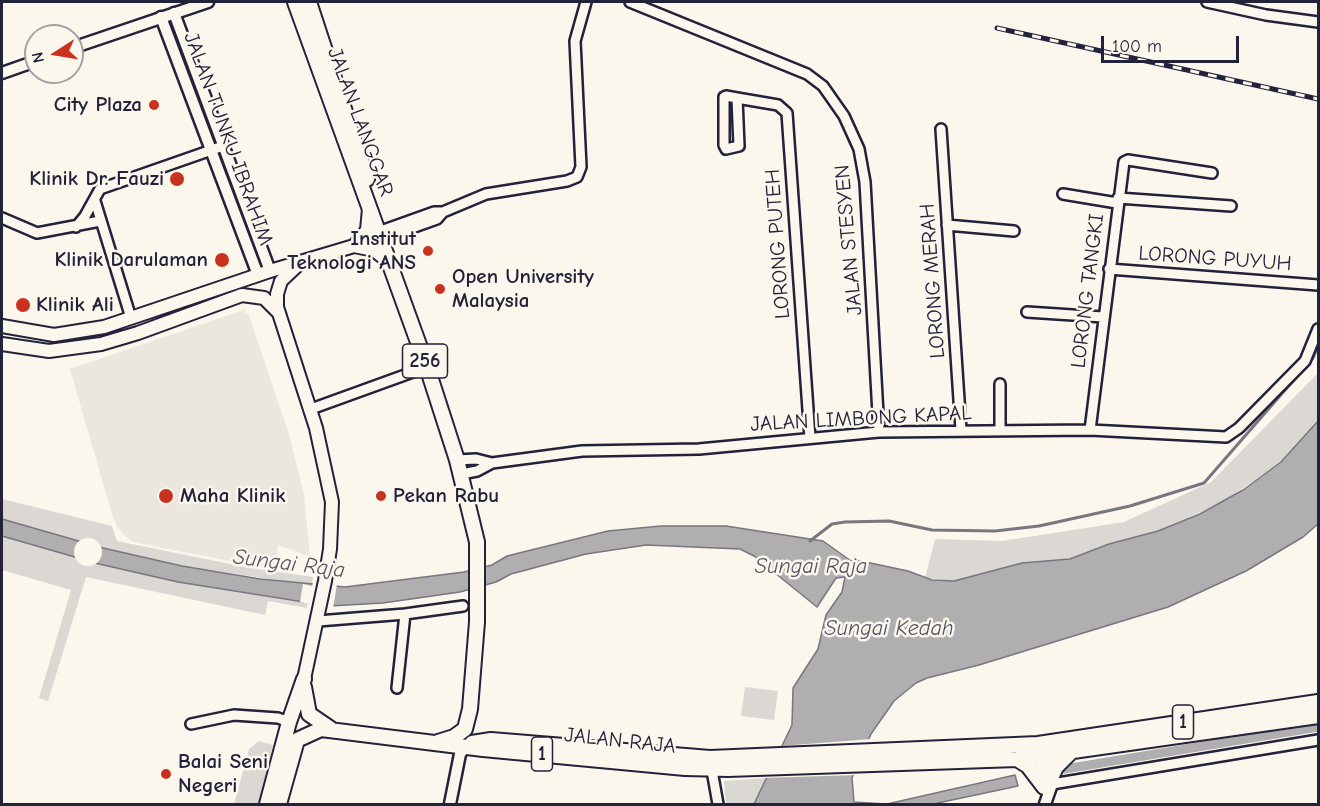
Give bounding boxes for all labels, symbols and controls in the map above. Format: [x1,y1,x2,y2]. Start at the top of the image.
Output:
north arrow [24,24,84,84]
scale bar [1104,24,1242,62]
street label: JALAN TUNKU IBRAHIM [178,29,278,249]
text: 100 m [1112,36,1162,57]
street label: JALAN LANGGAR [321,44,399,200]
text: N [28,50,48,64]
place label: City Plaza [54,92,142,118]
marker: City Plaza [147,98,161,112]
street label: JALAN STESYEN [830,164,868,316]
place label: Klinik Dr. Fauzi [29,166,164,192]
street label: LORONG PUTEH [760,168,796,320]
marker: Klinik Dr. Fauzi [168,170,186,188]
street label: LORONG MERAH [915,203,951,359]
street label: LORONG TANGKI [1066,212,1110,370]
place label: Institut Teknologi ANS [287,226,416,276]
street label: LORONG PUYUH [1137,241,1293,277]
marker: Institut Teknologi ANS [421,244,435,258]
place label: Klinik Darulaman [54,247,208,273]
marker: Klinik Darulaman [213,251,231,269]
place label: Open University Malaysia [452,264,594,314]
marker: Open University Malaysia [433,282,447,296]
place label: Klinik Ali [36,292,114,318]
marker: Klinik Ali [14,296,32,314]
road number: 256 [402,344,448,378]
street label: JALAN LIMBONG KAPAL [750,401,972,437]
place label: Maha Klinik [180,483,285,509]
place label: Pekan Rabu [393,483,499,509]
marker: Maha Klinik [157,487,175,505]
marker: Pekan Rabu [374,489,388,503]
water label: Sungai Raja [232,544,346,584]
water label: Sungai Raja [755,554,867,580]
water label: Sungai Kedah [824,616,954,642]
road number: 1 [1172,705,1194,739]
street label: JALAN RAJA [563,723,677,759]
road number: 1 [532,737,552,771]
place label: Balai Seni Negeri [178,749,268,799]
marker: Balai Seni Negeri [159,767,173,781]

